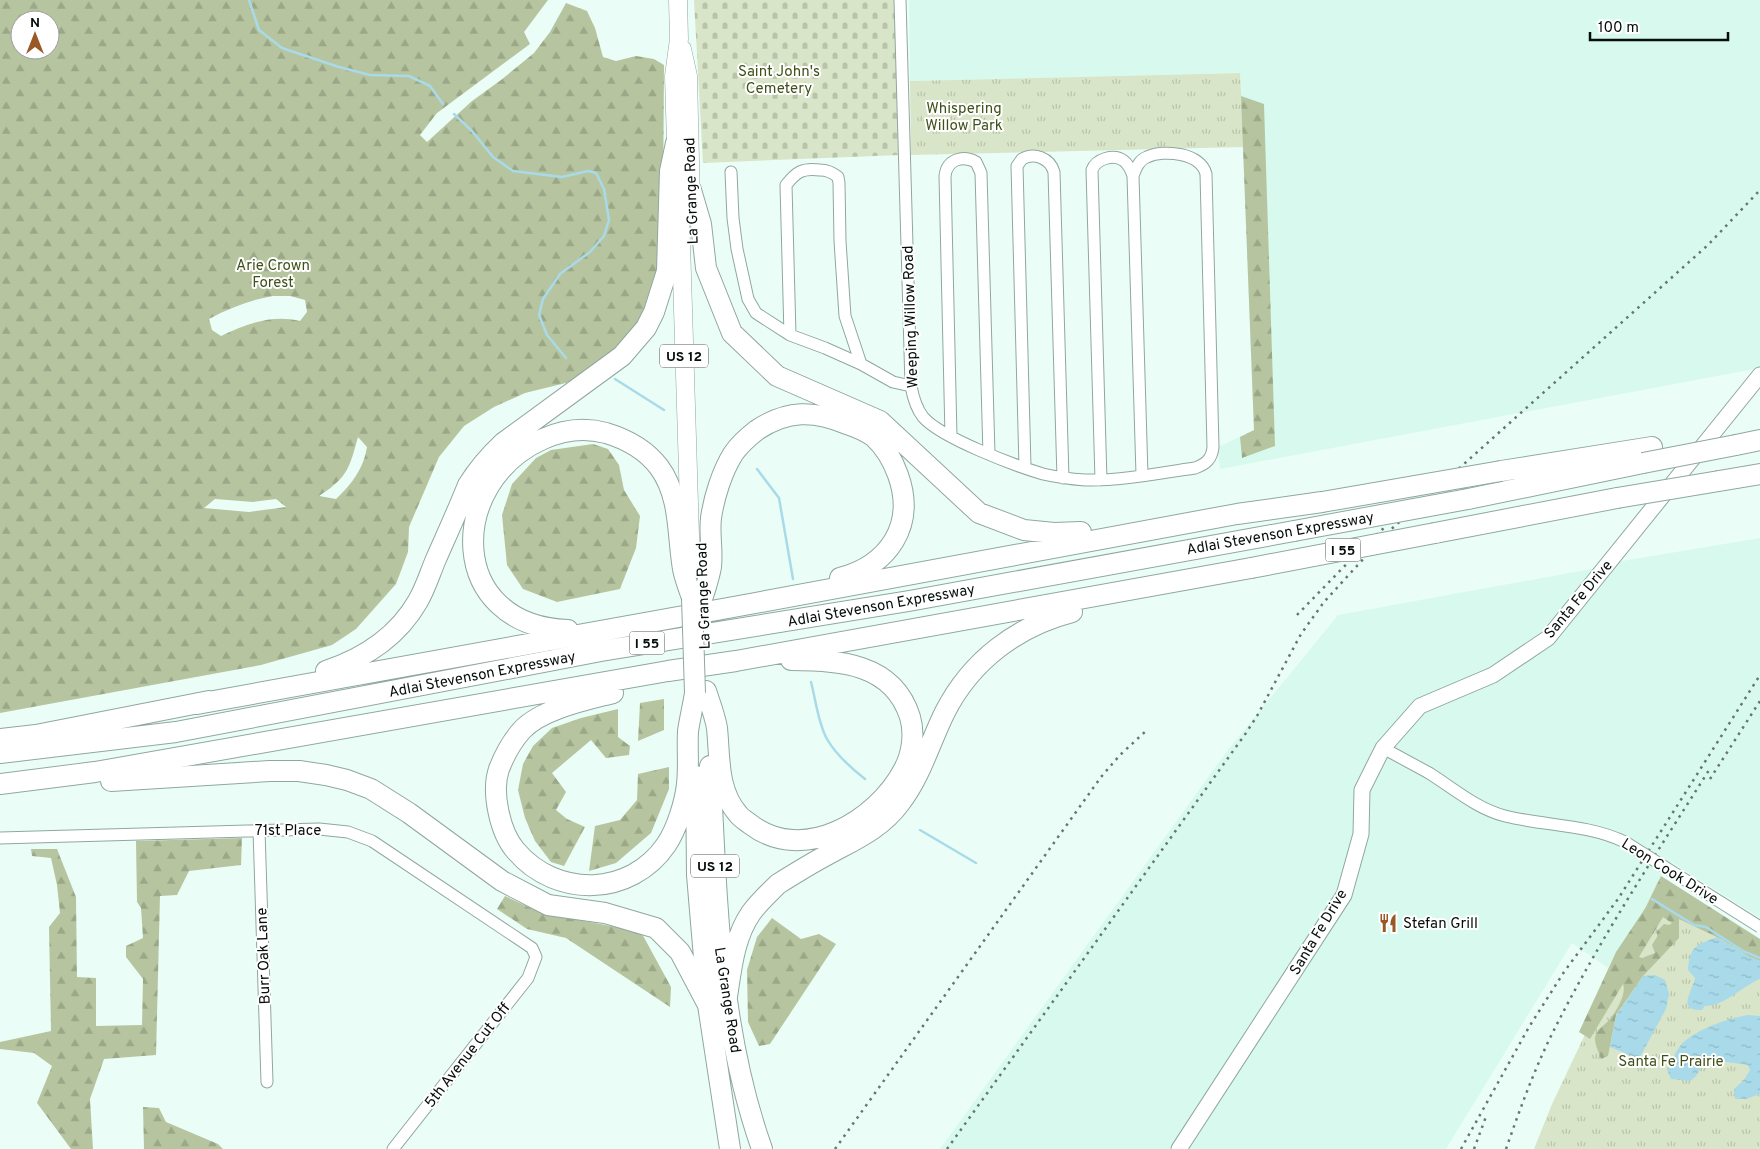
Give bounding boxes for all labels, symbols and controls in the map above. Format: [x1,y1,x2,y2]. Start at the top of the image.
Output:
north arrow [10,10,60,60]
scale bar [1590,10,1728,42]
text: N [30,15,40,32]
text: 100 m [1598,19,1639,38]
park label: Saint John's Cemetery [738,63,820,99]
park label: Whispering Willow Park [925,100,1003,136]
street label: La Grange Road [681,137,704,245]
street label: Weeping Willow Road [900,245,923,389]
park label: Arie Crown Forest [236,257,310,293]
road number: US 12 [660,344,708,368]
street label: Adlai Stevenson Expressway [1185,509,1376,560]
road number: I 55 [1326,538,1360,562]
street label: La Grange Road [693,542,716,650]
street label: Santa Fe Drive [1541,557,1617,643]
street label: Adlai Stevenson Expressway [786,581,977,632]
road number: I 55 [630,632,664,654]
street label: Adlai Stevenson Expressway [387,648,577,703]
street label: 71st Place [255,822,321,841]
street label: Leon Cook Drive [1617,835,1721,910]
road number: US 12 [691,854,739,878]
street label: Santa Fe Drive [1286,886,1352,979]
street label: Burr Oak Lane [253,907,276,1005]
restaurant icon: Stefan Grill [1377,912,1399,934]
place label: Stefan Grill [1403,915,1478,934]
street label: La Grange Road [709,946,744,1055]
street label: 5th Avenue Cut Off [421,1000,515,1112]
park label: Santa Fe Prairie [1618,1053,1724,1072]

